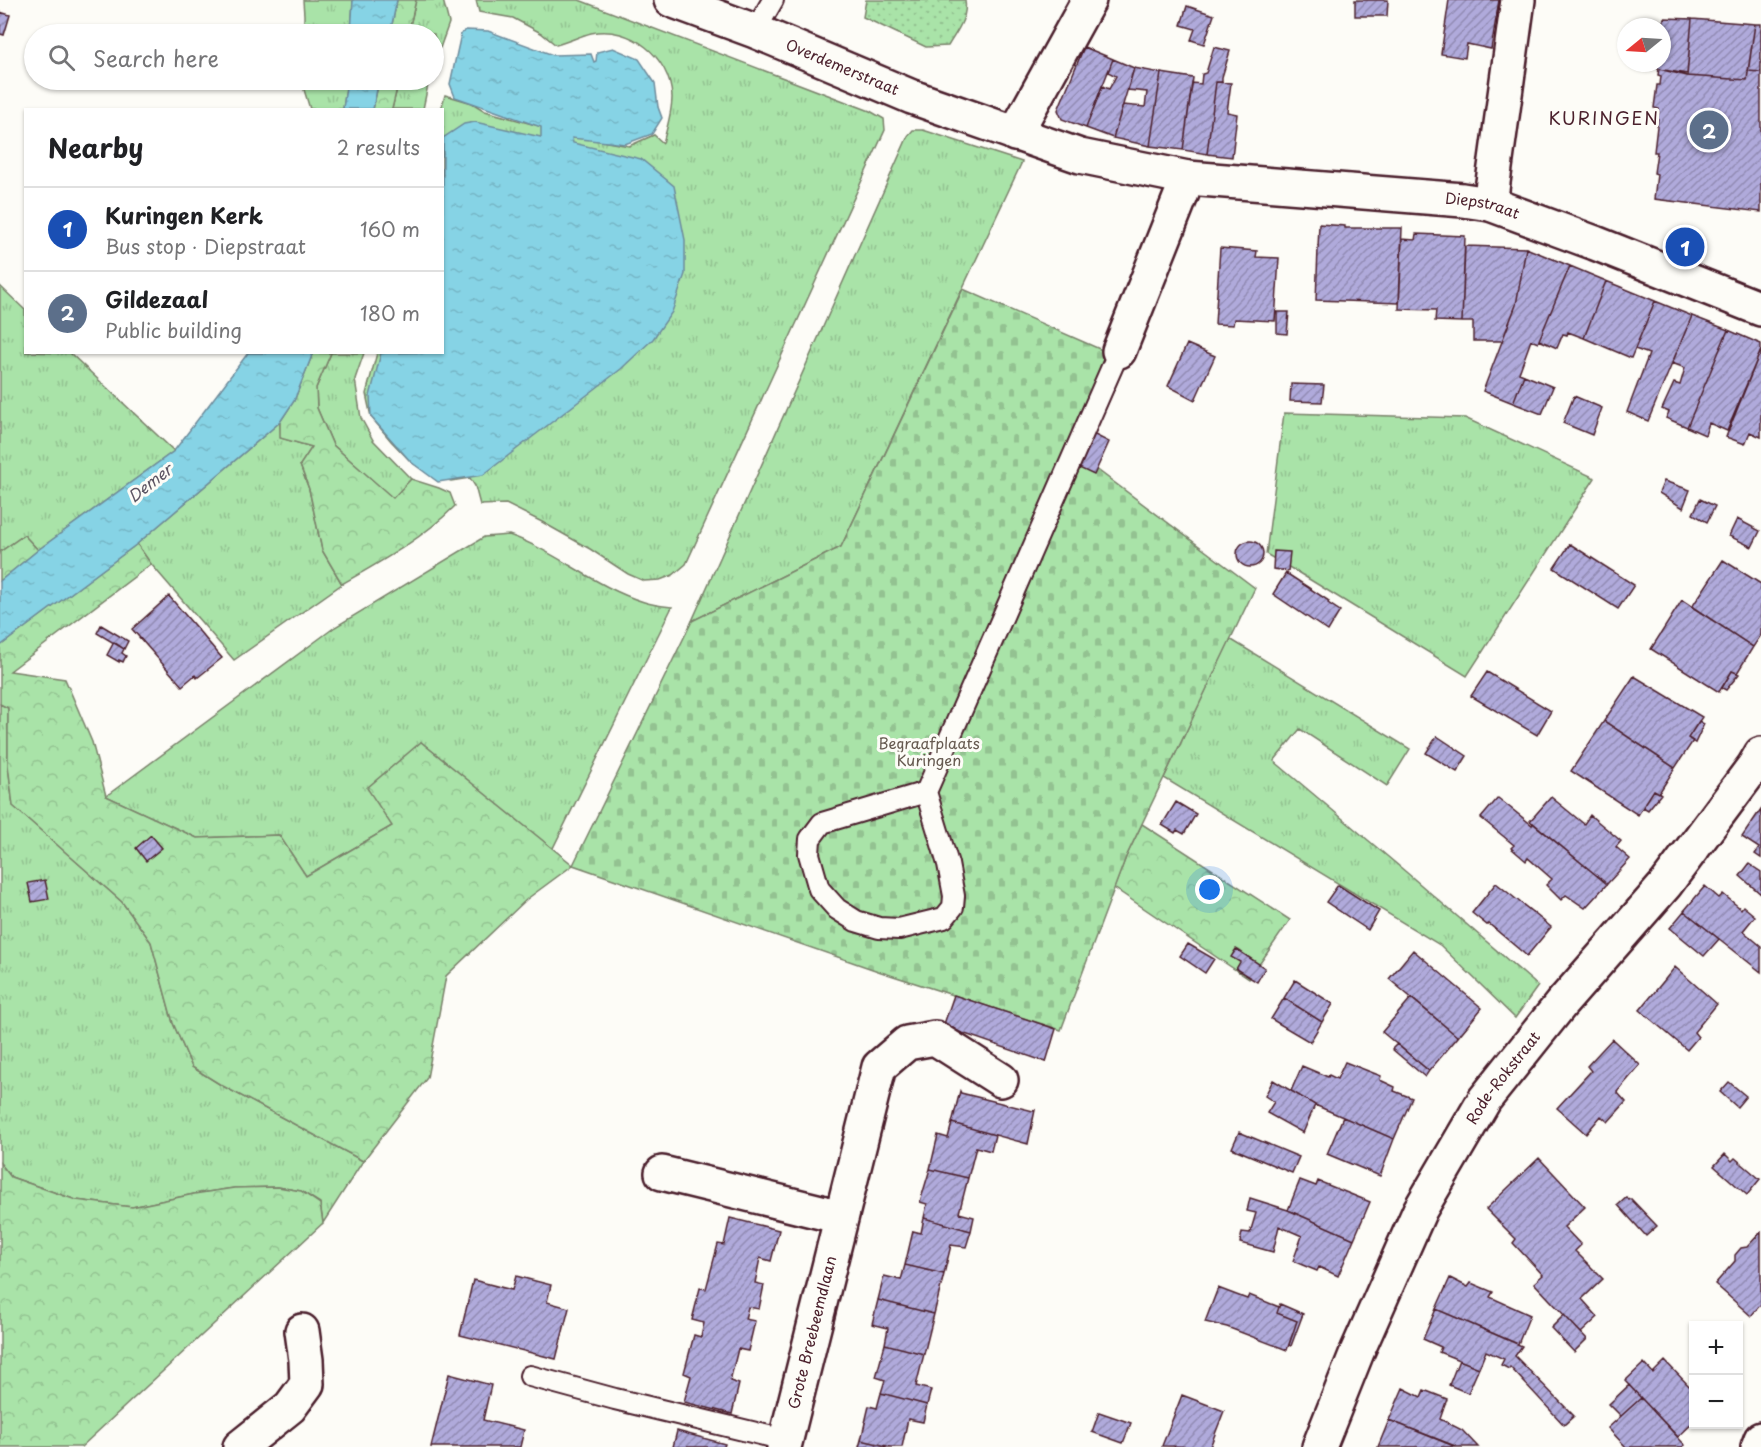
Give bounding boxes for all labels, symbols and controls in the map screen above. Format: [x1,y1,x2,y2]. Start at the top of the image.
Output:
north arrow [1617,18,1671,72]
search box [24,24,444,90]
street label: Overdemerstraat [782,32,903,100]
icon: search [45,41,78,74]
text: Search here [93,41,219,74]
district label: KURINGEN [1548,104,1660,131]
pin: 2 [1690,108,1728,152]
text: Nearby [48,128,143,167]
text: 2 results [337,132,420,162]
street label: Diepstraat [1444,186,1523,224]
text: Kuringen Kerk [105,198,263,231]
text: 1 [63,214,72,244]
text: 160 m [360,214,420,244]
pin: 1 [1666,224,1704,270]
text: Bus stop · Diepstraat [105,231,306,261]
text: Gildezaal [105,282,208,315]
text: 2 [60,298,75,328]
text: 180 m [360,298,420,328]
text: Public building [105,315,242,345]
water label: Demer [122,456,179,507]
park label: Begraafplaats Kuringen [878,731,980,771]
your location [1195,875,1224,904]
street label: Rode-Rokstraat [1460,1026,1545,1128]
street label: Grote Breebeemdlaan [781,1253,841,1411]
map controls [1689,1321,1743,1429]
button: + [1689,1321,1743,1375]
button: − [1689,1375,1743,1429]

